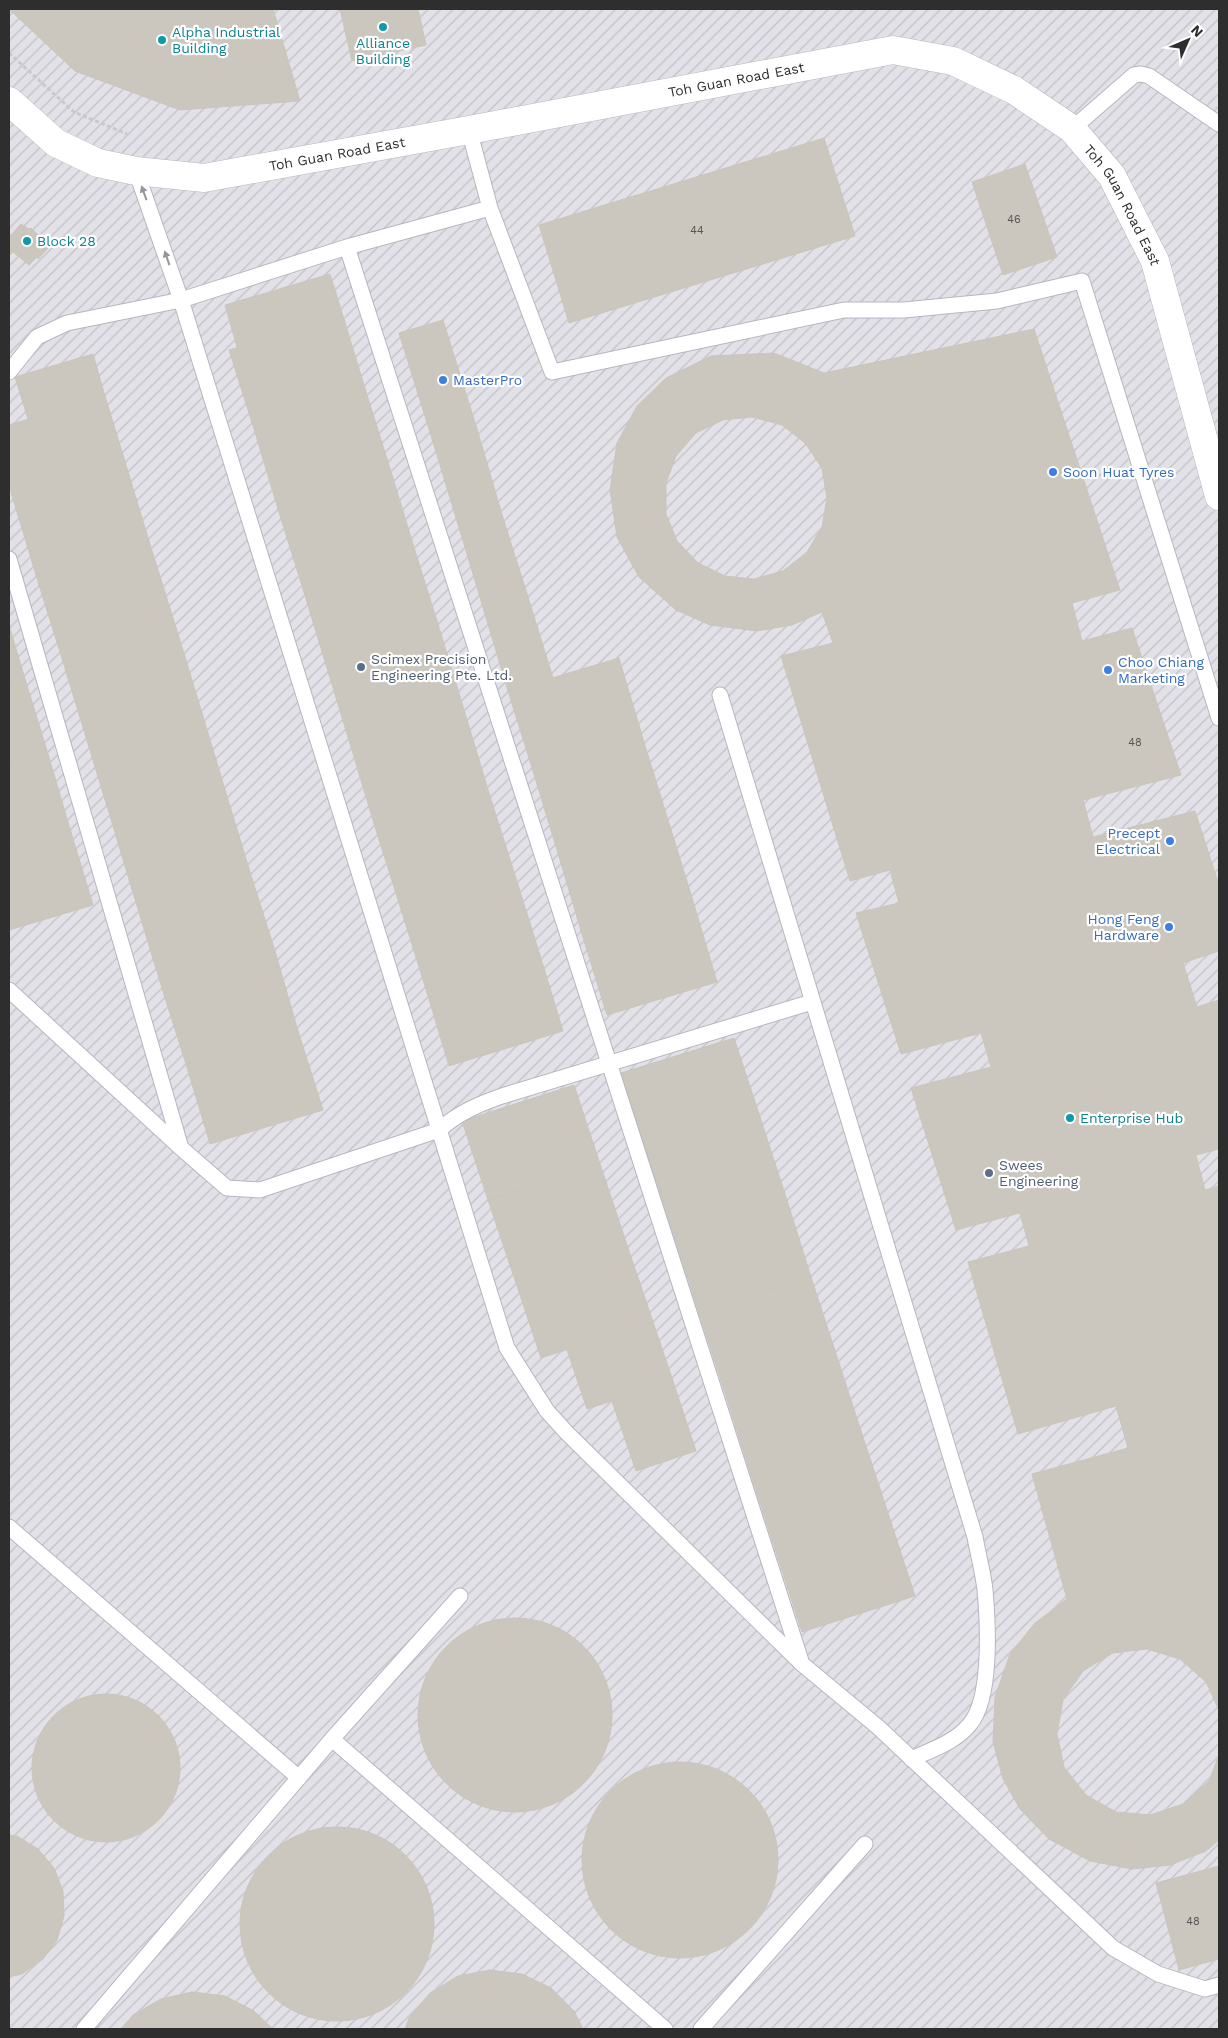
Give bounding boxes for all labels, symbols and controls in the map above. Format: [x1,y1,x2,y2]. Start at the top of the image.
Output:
north arrow [1163,15,1213,65]
marker: Alliance Building [377,21,389,33]
text: N [1188,21,1207,40]
place label: Alpha Industrial Building [172,24,281,56]
marker: Alpha Industrial Building [156,34,168,46]
place label: Alliance Building [356,35,411,67]
street label: Toh Guan Road East [667,59,806,100]
street label: Toh Guan Road East [268,134,407,174]
street label: Toh Guan Road East [1081,141,1164,267]
one-way arrow [140,185,148,200]
house number: 46 [1007,213,1021,226]
house number: 44 [690,224,704,237]
place label: Block 28 [37,233,96,249]
marker: Block 28 [21,235,33,247]
one-way arrow [163,250,170,265]
place label: MasterPro [453,372,522,388]
marker: MasterPro [437,374,449,386]
place label: Soon Huat Tyres [1063,464,1174,480]
marker: Soon Huat Tyres [1047,466,1059,478]
place label: Scimex Precision Engineering Pte. Ltd. [371,651,512,683]
place label: Choo Chiang Marketing [1118,654,1204,686]
marker: Scimex Precision Engineering Pte. Ltd. [355,661,367,673]
marker: Choo Chiang Marketing [1102,664,1114,676]
house number: 48 [1128,736,1142,749]
place label: Precept Electrical [1096,825,1161,857]
marker: Precept Electrical [1164,835,1176,847]
place label: Hong Feng Hardware [1088,911,1160,943]
marker: Hong Feng Hardware [1163,921,1175,933]
place label: Enterprise Hub [1080,1110,1183,1126]
marker: Enterprise Hub [1064,1112,1076,1124]
place label: Swees Engineering [999,1157,1079,1189]
marker: Swees Engineering [983,1167,995,1179]
house number: 48 [1186,1915,1200,1928]

